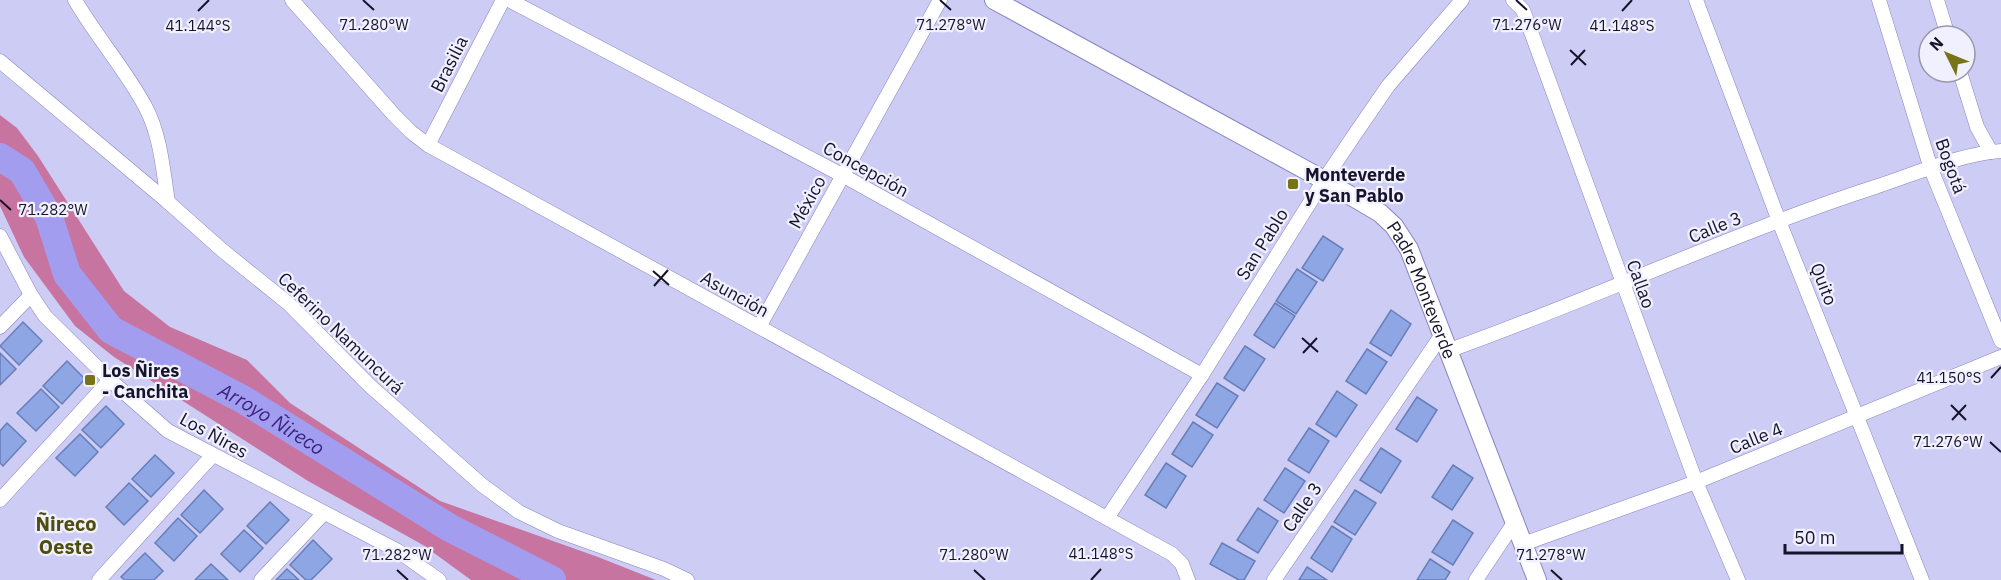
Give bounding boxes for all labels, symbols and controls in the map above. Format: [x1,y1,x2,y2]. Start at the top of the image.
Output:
text: 71.280°W [339,15,409,34]
text: 71.278°W [916,15,986,34]
text: 71.276°W [1492,15,1562,34]
text: 41.144°S [166,16,230,35]
text: 41.148°S [1590,16,1654,35]
north arrow [1917,24,1977,84]
street label: Brasilia [425,32,473,96]
text: N [1925,33,1947,55]
street label: Bogotá [1930,135,1972,197]
street label: Concepción [819,136,913,202]
place label: Monteverde y San Pablo [1305,163,1405,207]
street label: México [783,172,831,232]
marker: Monteverde y San Pablo [1286,177,1300,191]
text: 71.282°W [18,200,88,219]
street label: San Pablo [1231,204,1293,284]
street label: Calle 3 [1685,206,1745,248]
street label: Padre Monteverde [1382,216,1462,362]
street label: Callao [1622,256,1660,312]
street label: Quito [1805,259,1843,309]
street label: Asunción [697,266,773,322]
street label: Ceferino Namuncurá [273,267,409,399]
place label: Los Ñires - Canchita [102,359,189,403]
text: 41.150°S [1917,368,1981,387]
marker: Los Ñires - Canchita [83,373,97,387]
water label: Arroyo Ñireco [213,375,330,461]
street label: Los Ñires [176,407,252,463]
street label: Calle 4 [1726,417,1786,459]
text: 71.276°W [1913,432,1983,451]
street label: Calle 3 [1277,478,1327,536]
district label: Ñireco Oeste [36,510,96,560]
scale bar [1785,517,1902,555]
text: 50 m [1794,526,1836,549]
text: 41.148°S [1069,544,1133,563]
text: 71.282°W [362,545,432,564]
text: 71.280°W [939,545,1009,564]
text: 71.278°W [1516,545,1586,564]

